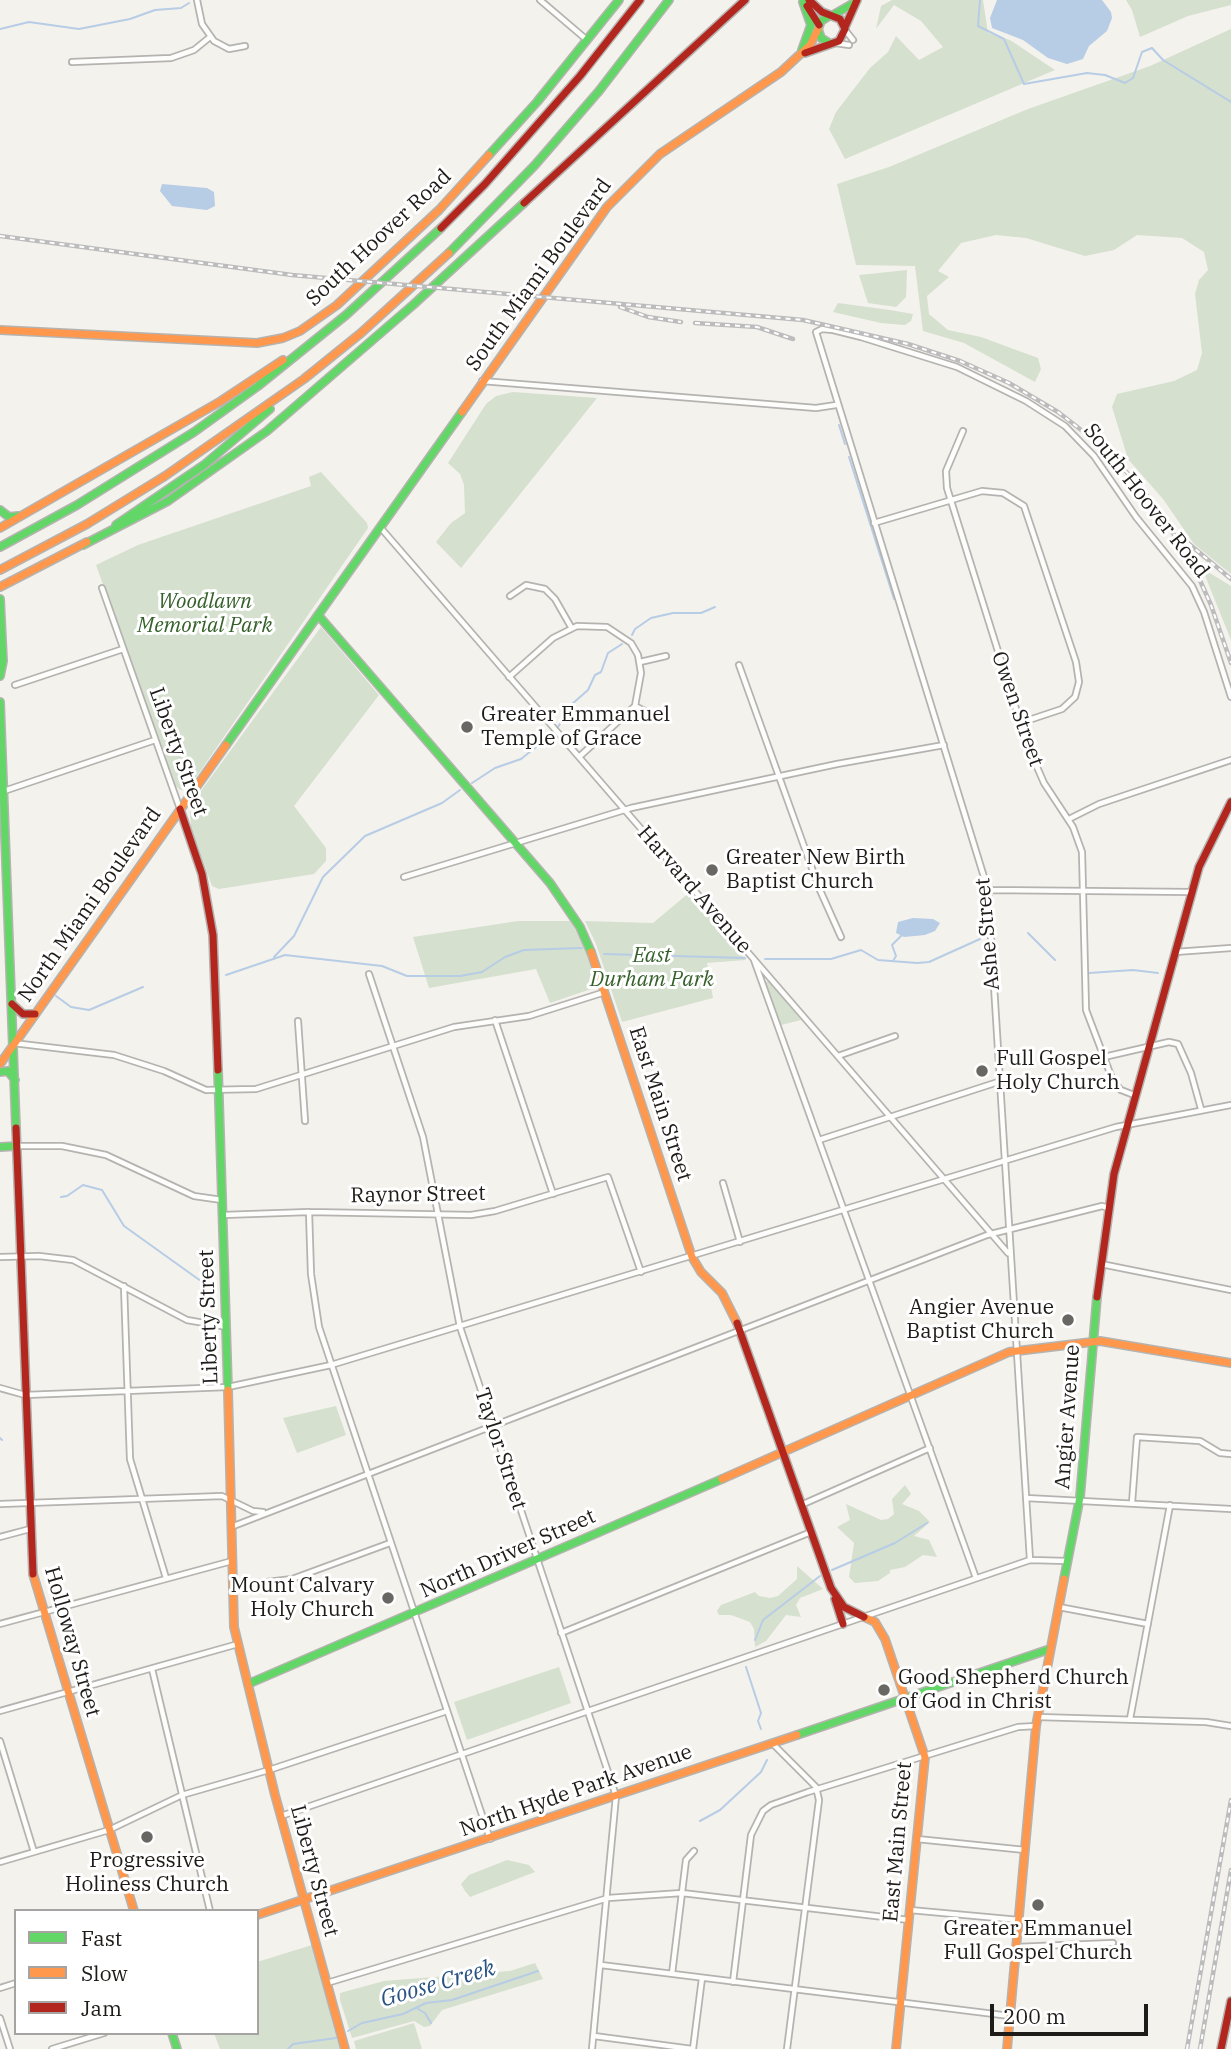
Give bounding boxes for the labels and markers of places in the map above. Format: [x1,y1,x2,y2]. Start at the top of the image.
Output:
place label: Greater Emmanuel Temple of Grace [481,702,670,752]
marker: Greater Emmanuel Temple of Grace [459,719,475,735]
place label: Greater New Birth Baptist Church [726,845,905,895]
marker: Greater New Birth Baptist Church [704,862,720,878]
place label: Full Gospel Holy Church [996,1046,1120,1096]
marker: Full Gospel Holy Church [974,1063,990,1079]
place label: Angier Avenue Baptist Church [906,1295,1054,1345]
marker: Angier Avenue Baptist Church [1060,1312,1076,1328]
place label: Mount Calvary Holy Church [230,1573,374,1623]
marker: Mount Calvary Holy Church [380,1590,396,1606]
place label: Good Shepherd Church of God in Christ [898,1665,1129,1715]
marker: Good Shepherd Church of God in Christ [876,1682,892,1698]
marker: Progressive Holiness Church [139,1829,155,1845]
place label: Progressive Holiness Church [65,1848,229,1898]
marker: Greater Emmanuel Full Gospel Church [1030,1897,1046,1913]
place label: Greater Emmanuel Full Gospel Church [944,1916,1132,1966]

